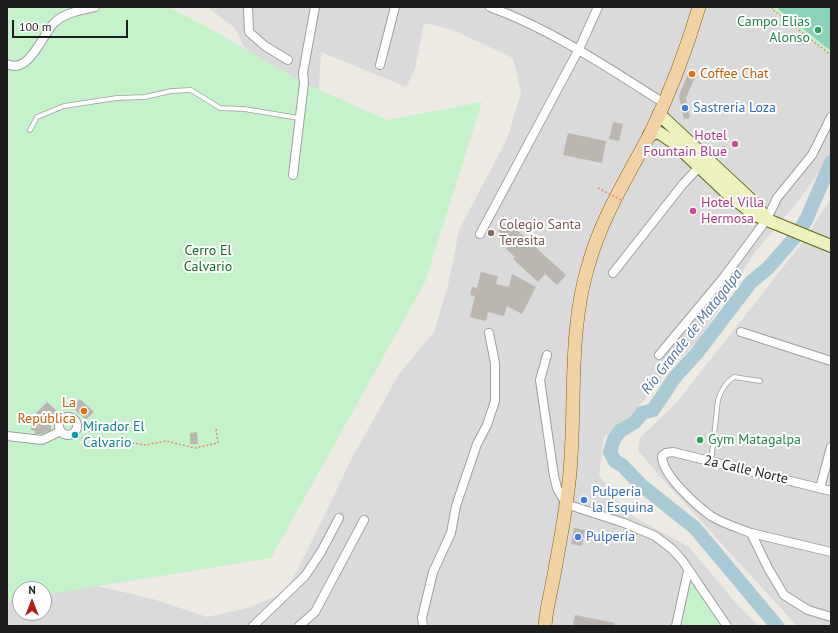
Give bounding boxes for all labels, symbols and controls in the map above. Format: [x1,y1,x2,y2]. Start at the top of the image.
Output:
scale bar [14,12,130,38]
place label: Campo Elias Alonso [737,14,810,46]
text: 100 m [19,19,52,34]
marker: Campo Elias Alonso [813,25,823,35]
place label: Coffee Chat [700,66,769,82]
marker: Coffee Chat [687,69,697,79]
place label: Sastrería Loza [693,100,776,116]
marker: Sastrería Loza [680,103,690,113]
place label: Hotel Fountain Blue [643,128,727,160]
marker: Hotel Fountain Blue [730,139,740,149]
place label: Hotel Villa Hermosa [701,195,764,228]
marker: Hotel Villa Hermosa [688,206,698,216]
place label: Colegio Santa Teresita [499,217,581,250]
marker: Colegio Santa Teresita [486,228,496,238]
park label: Cerro El Calvario [184,243,232,276]
water label: Río Grande de Matagalpa [637,266,747,398]
place label: La República [17,395,76,428]
marker: La República [79,406,89,416]
place label: Mirador El Calvario [83,419,145,452]
marker: Mirador El Calvario [70,430,80,440]
place label: Gym Matagalpa [708,432,801,448]
marker: Gym Matagalpa [695,435,705,445]
street label: 2a Calle Norte [702,452,790,488]
place label: Pulpería la Esquina [592,484,654,516]
marker: Pulpería la Esquina [579,495,589,505]
place label: Pulpería [586,529,635,545]
marker: Pulpería [573,532,583,542]
north arrow [12,581,52,621]
text: N [28,583,36,597]

